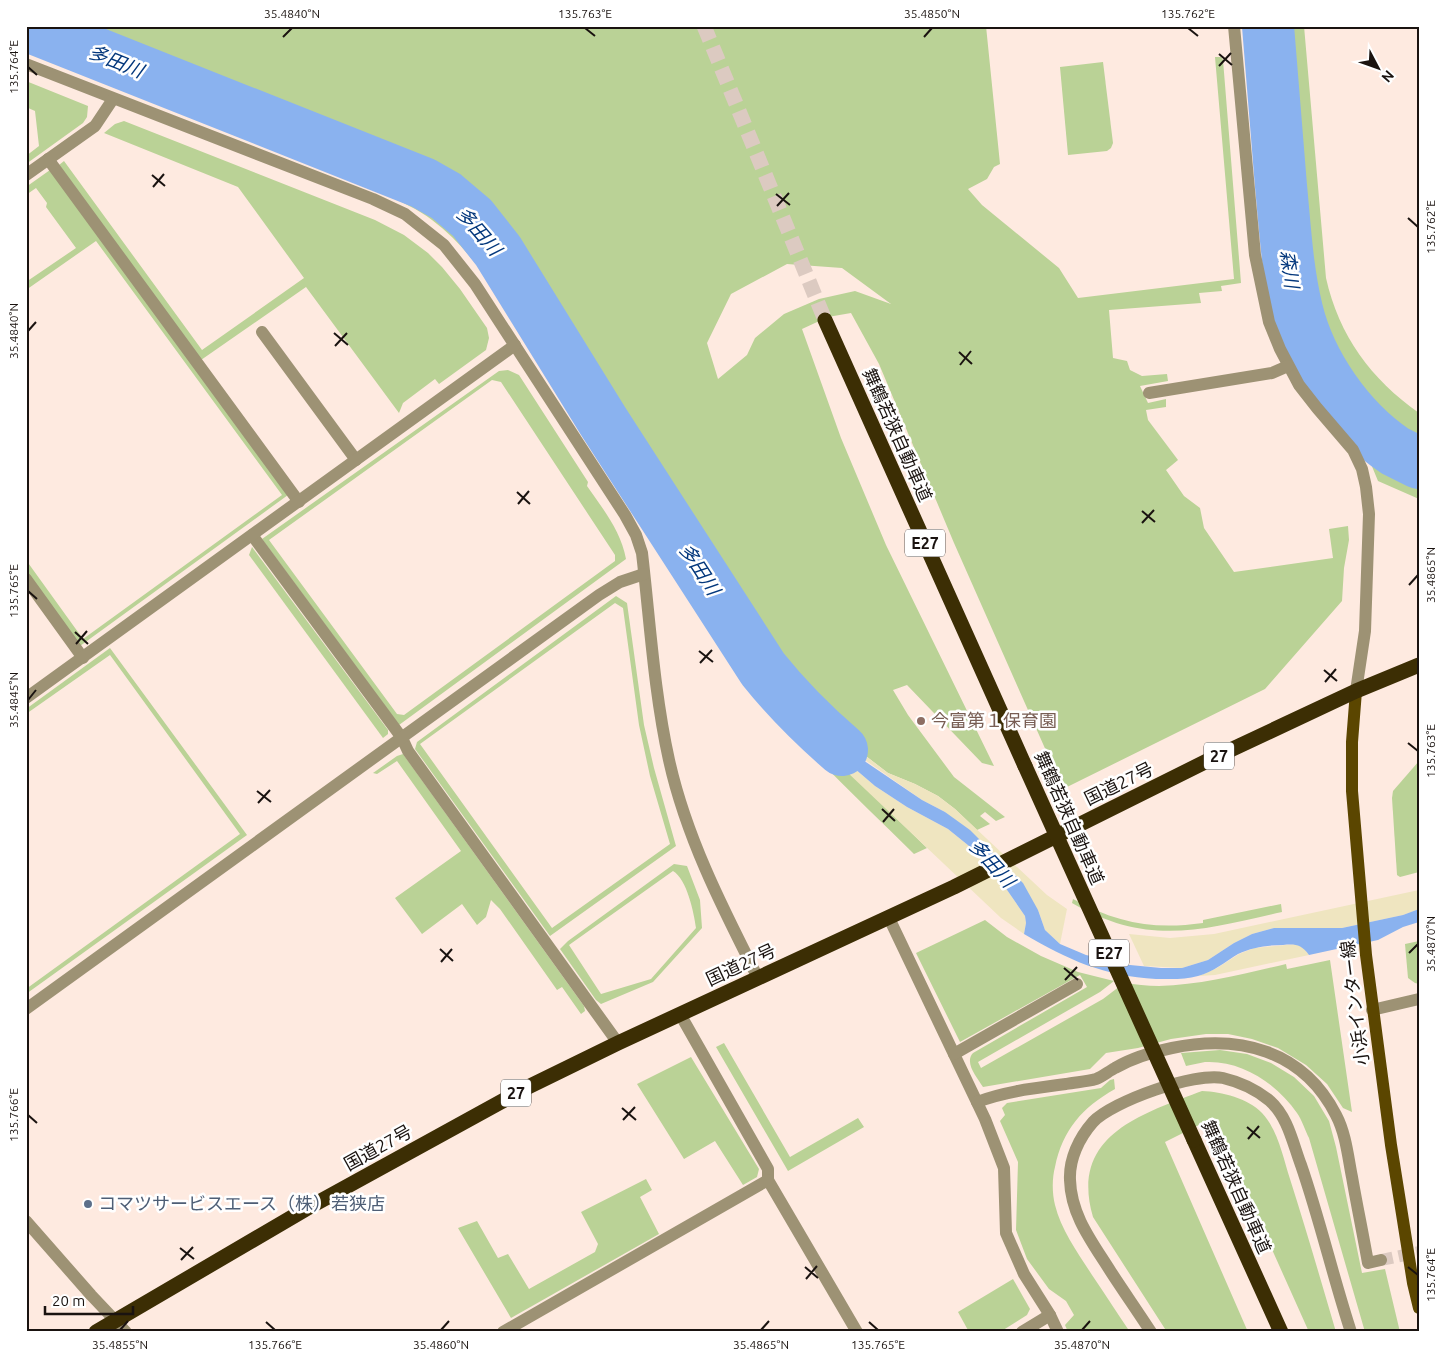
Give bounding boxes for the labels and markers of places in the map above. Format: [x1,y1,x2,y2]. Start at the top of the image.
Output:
place label: 今富第１保育園 [931,710,1057,730]
marker: 今富第１保育園 [915,715,927,727]
place label: コマツサービスエース（株）若狭店 [98,1193,385,1213]
marker: コマツサービスエース（株）若狭店 [82,1198,94,1210]

